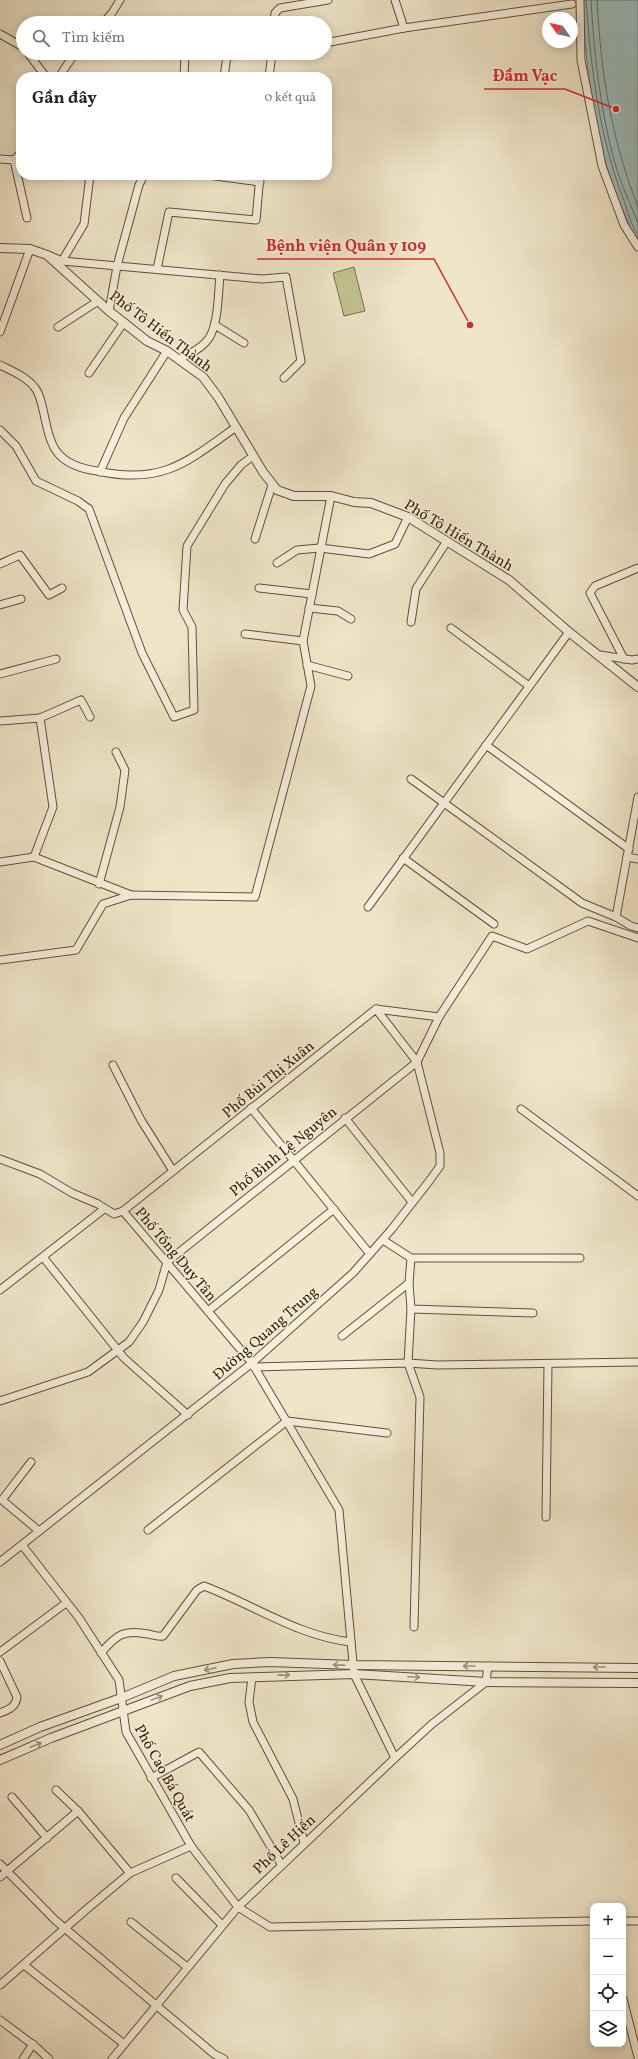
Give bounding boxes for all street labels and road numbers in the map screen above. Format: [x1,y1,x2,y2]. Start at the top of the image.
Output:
street label: Phố Tô Hiến Thành [104,286,216,378]
street label: Phố Tô Hiến Thành [400,495,517,577]
street label: Phố Bùi Thị Xuân [218,1036,320,1124]
street label: Phố Bình Lệ Nguyên [226,1102,342,1202]
street label: Phố Tống Duy Tân [129,1203,221,1307]
street label: Đường Quang Trung [209,1282,323,1386]
street label: Phố Cao Bá Quát [128,1721,199,1826]
street label: Phố Lê Hiến [249,1810,321,1880]

